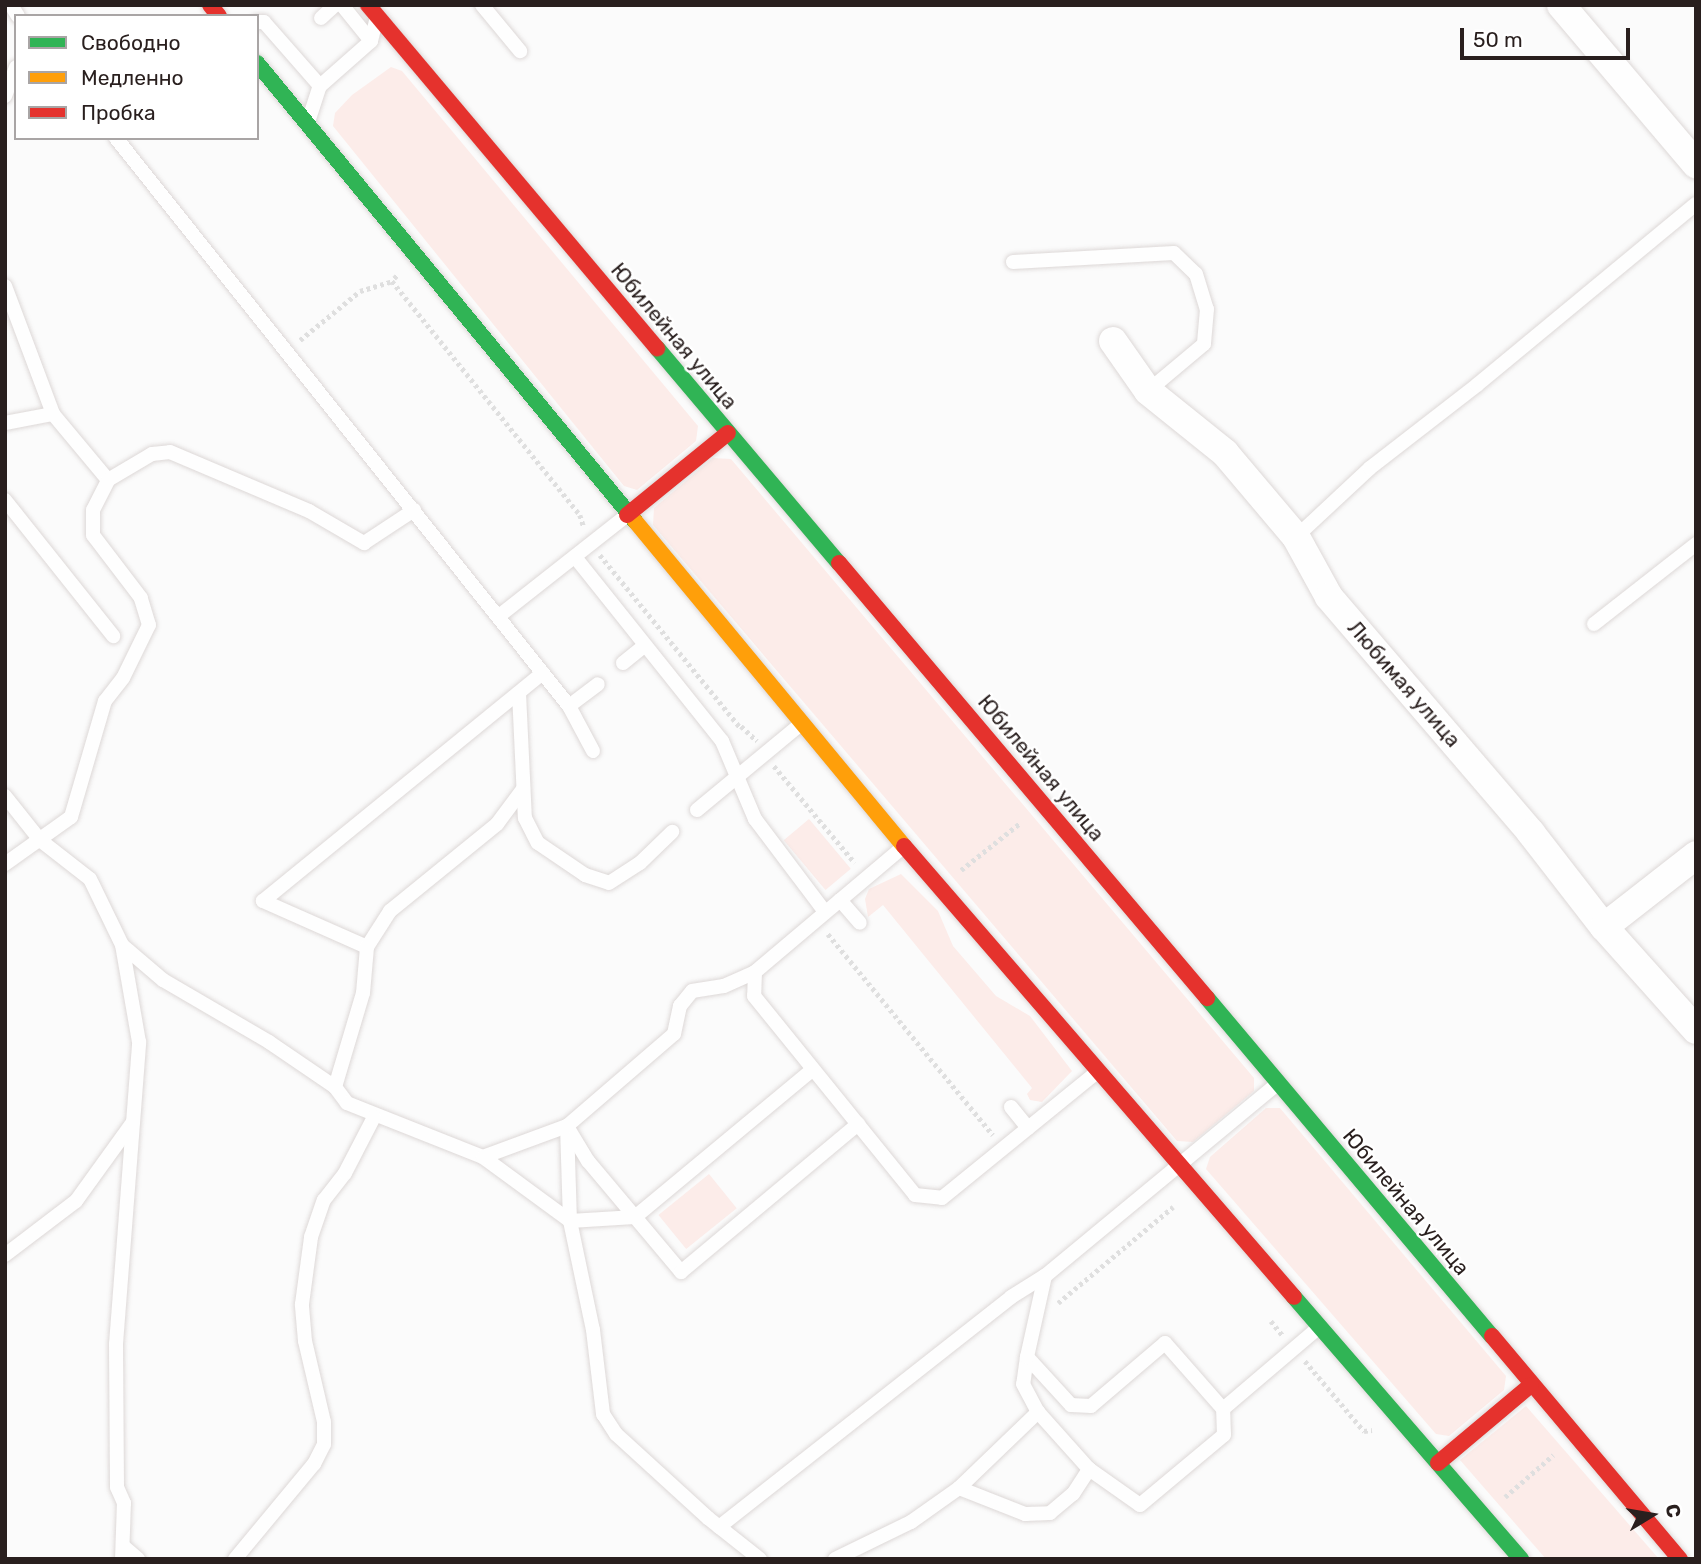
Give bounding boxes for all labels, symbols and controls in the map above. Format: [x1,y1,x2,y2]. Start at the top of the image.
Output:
legend [14,14,259,140]
scale bar [1463,14,1633,58]
text: 50 m [1473,27,1523,52]
text: Свободно [81,30,181,55]
text: Медленно [81,65,184,90]
text: Пробка [81,100,156,125]
street label: Юбилейная улица [606,258,742,414]
street label: Любимая улица [1342,616,1466,752]
street label: Юбилейная улица [973,690,1109,846]
street label: Юбилейная улица [1338,1124,1474,1280]
north arrow [1617,1480,1687,1550]
text: С [1661,1502,1686,1520]

